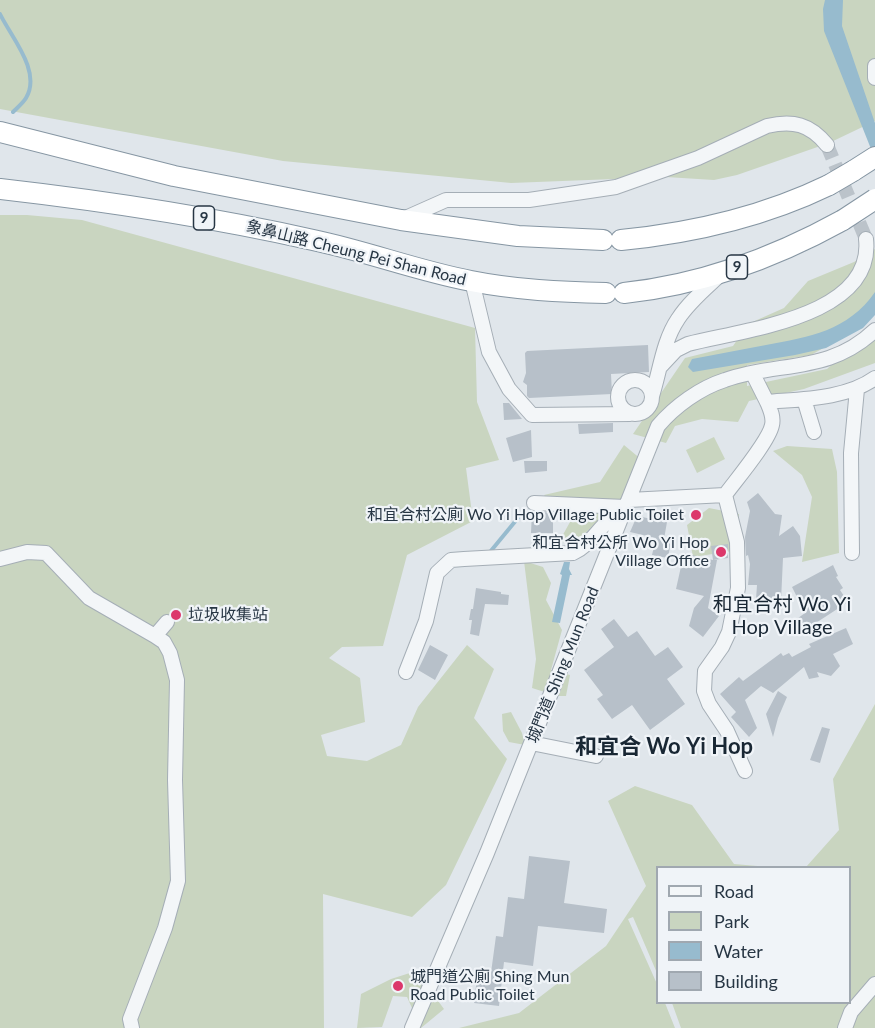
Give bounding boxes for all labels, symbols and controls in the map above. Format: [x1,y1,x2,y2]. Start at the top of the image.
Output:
road number: 9 [194,206,214,230]
street label: 象鼻山路 Cheung Pei Shan Road [244,216,468,290]
road number: 9 [726,255,748,279]
place label: 和宜合村公廁 Wo Yi Hop Village Public Toilet [367,505,684,525]
marker: 和宜合村公廁 Wo Yi Hop Village Public Toilet [689,508,703,522]
place label: 和宜合村公所 Wo Yi Hop Village Office [532,533,709,571]
marker: 和宜合村公所 Wo Yi Hop Village Office [714,545,728,559]
street label: 城門道 Shing Mun Road [523,584,603,746]
district label: 和宜合村 Wo Yi Hop Village [713,593,851,640]
place label: 垃圾收集站 [188,605,268,625]
marker: 垃圾收集站 [169,608,183,622]
district label: 和宜合 Wo Yi Hop [575,734,753,760]
legend [656,866,851,1004]
text: Road [714,880,754,902]
text: Park [714,910,749,932]
text: Water [714,940,763,962]
place label: 城門道公廁 Shing Mun Road Public Toilet [410,967,569,1005]
text: Building [714,970,778,992]
marker: 城門道公廁 Shing Mun Road Public Toilet [391,979,405,993]

